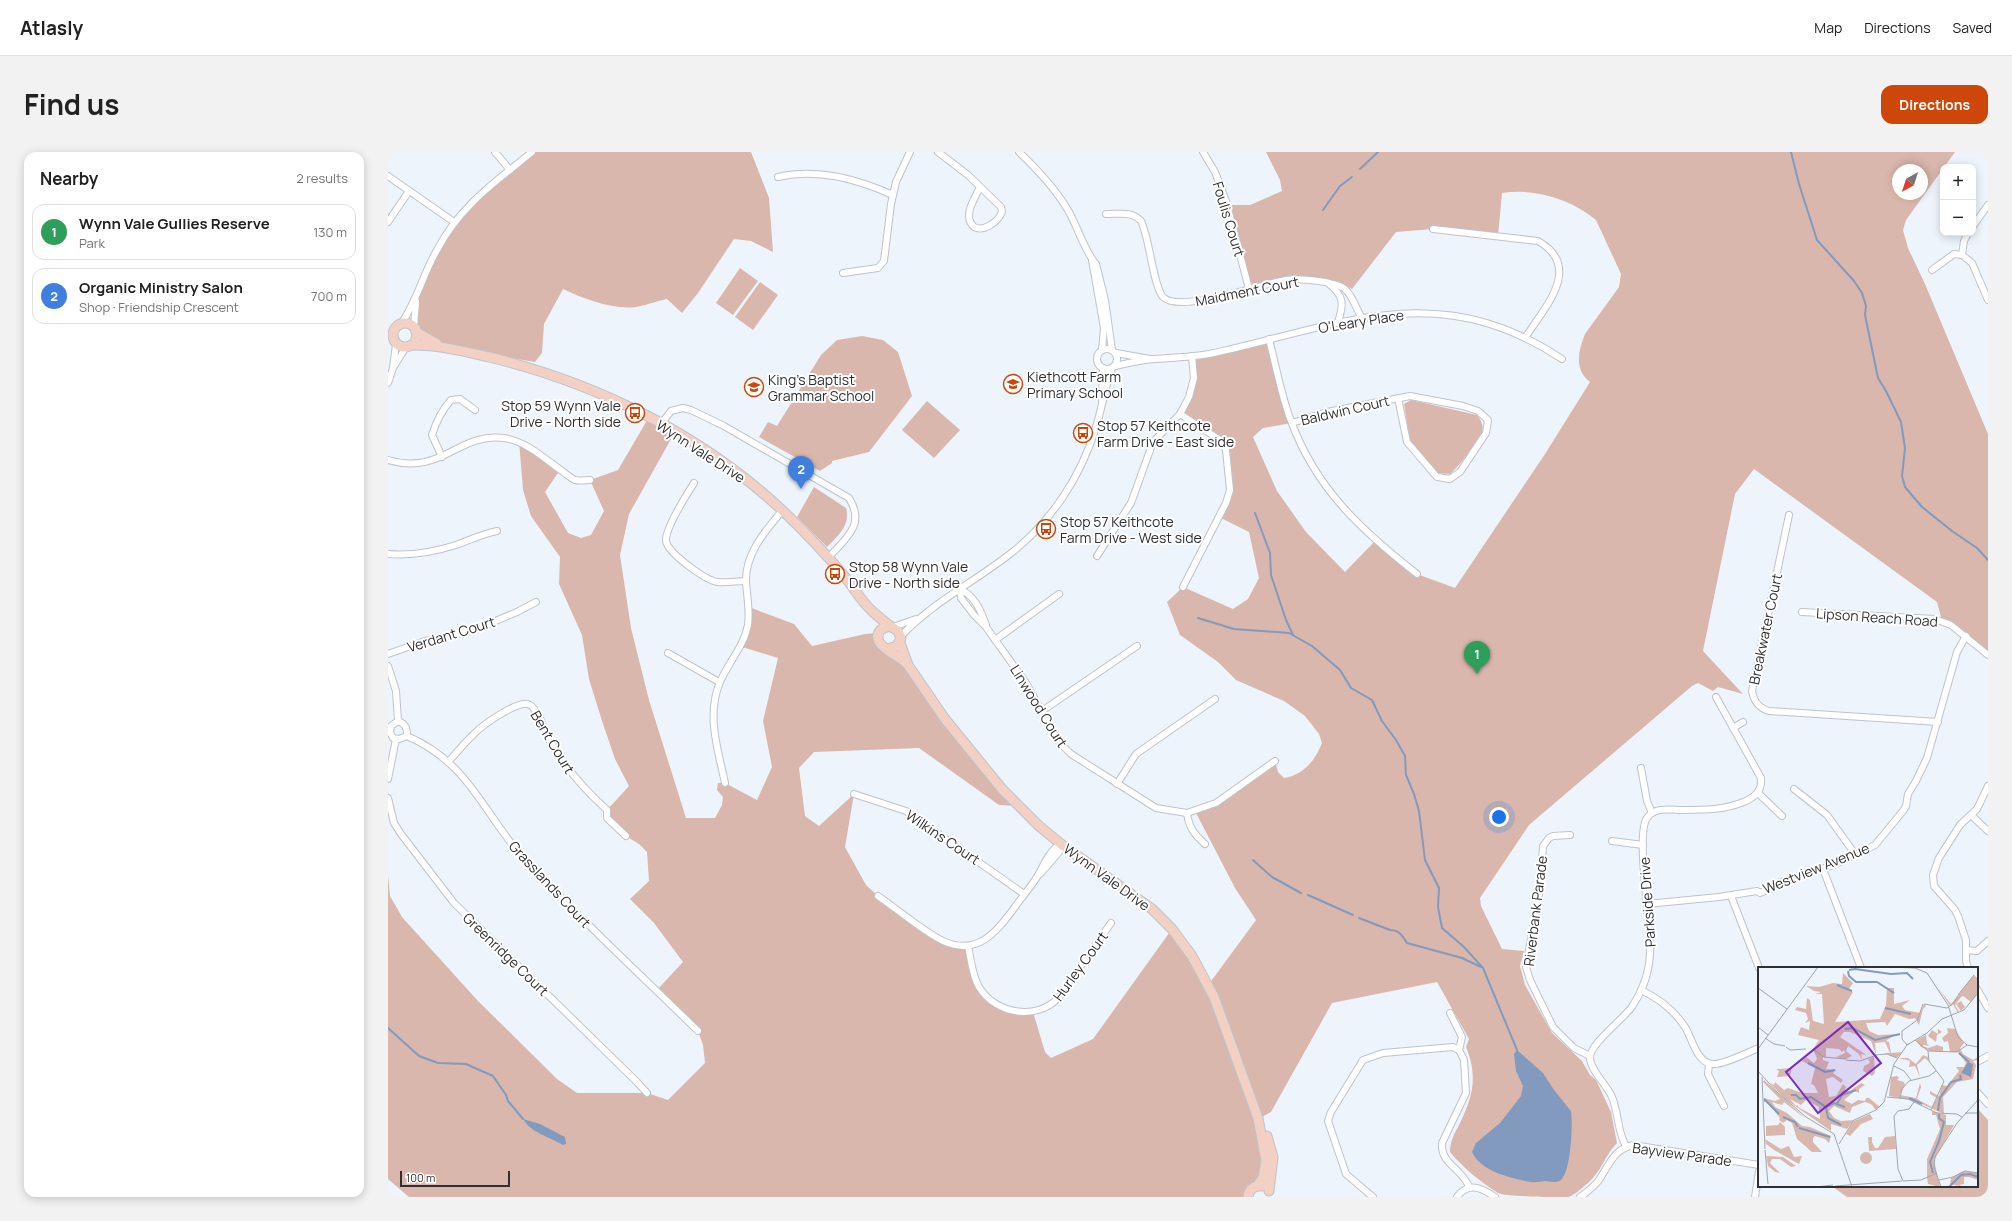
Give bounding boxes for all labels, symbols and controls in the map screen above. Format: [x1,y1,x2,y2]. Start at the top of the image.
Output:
text: Atlasly [20,15,83,41]
text: Map [1814,18,1842,37]
text: Directions [1864,18,1931,37]
text: Saved [1953,18,1992,37]
text: Find us [24,85,119,123]
button: Directions [1881,85,1988,124]
north arrow [1892,164,1928,200]
map controls [1940,164,1976,236]
button: + [1940,164,1976,200]
text: Nearby [40,167,98,190]
text: 2 results [296,169,348,187]
street label: Foulis Court [1209,179,1250,259]
button: − [1940,200,1976,236]
text: Wynn Vale Gullies Reserve [79,213,270,234]
text: 1 [51,223,57,241]
text: 130 m [313,223,347,241]
text: Park [79,234,105,252]
street label: Maidment Court [1194,272,1301,310]
text: Organic Ministry Salon [79,277,243,298]
text: 2 [50,287,58,305]
text: 700 m [311,287,347,305]
text: Shop · Friendship Crescent [79,298,239,316]
street label: O'Leary Place [1317,305,1405,337]
place label: Kiethcott Farm Primary School [1027,367,1123,402]
place label: King's Baptist Grammar School [768,370,874,405]
school or university icon: Kiethcott Farm Primary School [1002,373,1024,395]
school or university icon: King's Baptist Grammar School [743,376,765,398]
street label: Baldwin Court [1299,390,1392,429]
place label: Stop 59 Wynn Vale Drive - North side [501,396,621,431]
bus stop icon: Stop 59 Wynn Vale Drive - North side [624,402,646,424]
street label: Wynn Vale Drive [653,415,749,487]
place label: Stop 57 Keithcote Farm Drive - East side [1097,416,1234,451]
bus stop icon: Stop 57 Keithcote Farm Drive - East side [1072,422,1094,444]
pin: 2 [788,456,814,489]
place label: Stop 57 Keithcote Farm Drive - West side [1060,512,1202,547]
bus stop icon: Stop 57 Keithcote Farm Drive - West side [1035,518,1057,540]
place label: Stop 58 Wynn Vale Drive - North side [849,557,968,592]
bus stop icon: Stop 58 Wynn Vale Drive - North side [824,563,846,585]
street label: Breakwater Court [1744,571,1786,686]
street label: Lipson Reach Road [1815,603,1939,631]
street label: Verdant Court [405,612,498,656]
pin: 1 [1464,641,1490,674]
street label: Linwood Court [1006,661,1072,751]
street label: Bent Court [527,707,580,777]
street label: Wilkins Court [902,805,984,869]
your location [1489,807,1509,827]
street label: Grasslands Court [505,837,595,932]
street label: Westview Avenue [1760,838,1872,898]
street label: Wynn Vale Drive [1060,839,1154,915]
street label: Riverbank Parade [1519,855,1551,967]
street label: Parkside Drive [1634,856,1660,948]
street label: Greenridge Court [459,908,553,1000]
street label: Hurley Court [1048,927,1112,1005]
inset map [1758,967,1978,1187]
street label: Bayview Parade [1631,1138,1733,1170]
scale bar [400,1169,510,1188]
text: 100 m [406,1170,435,1185]

